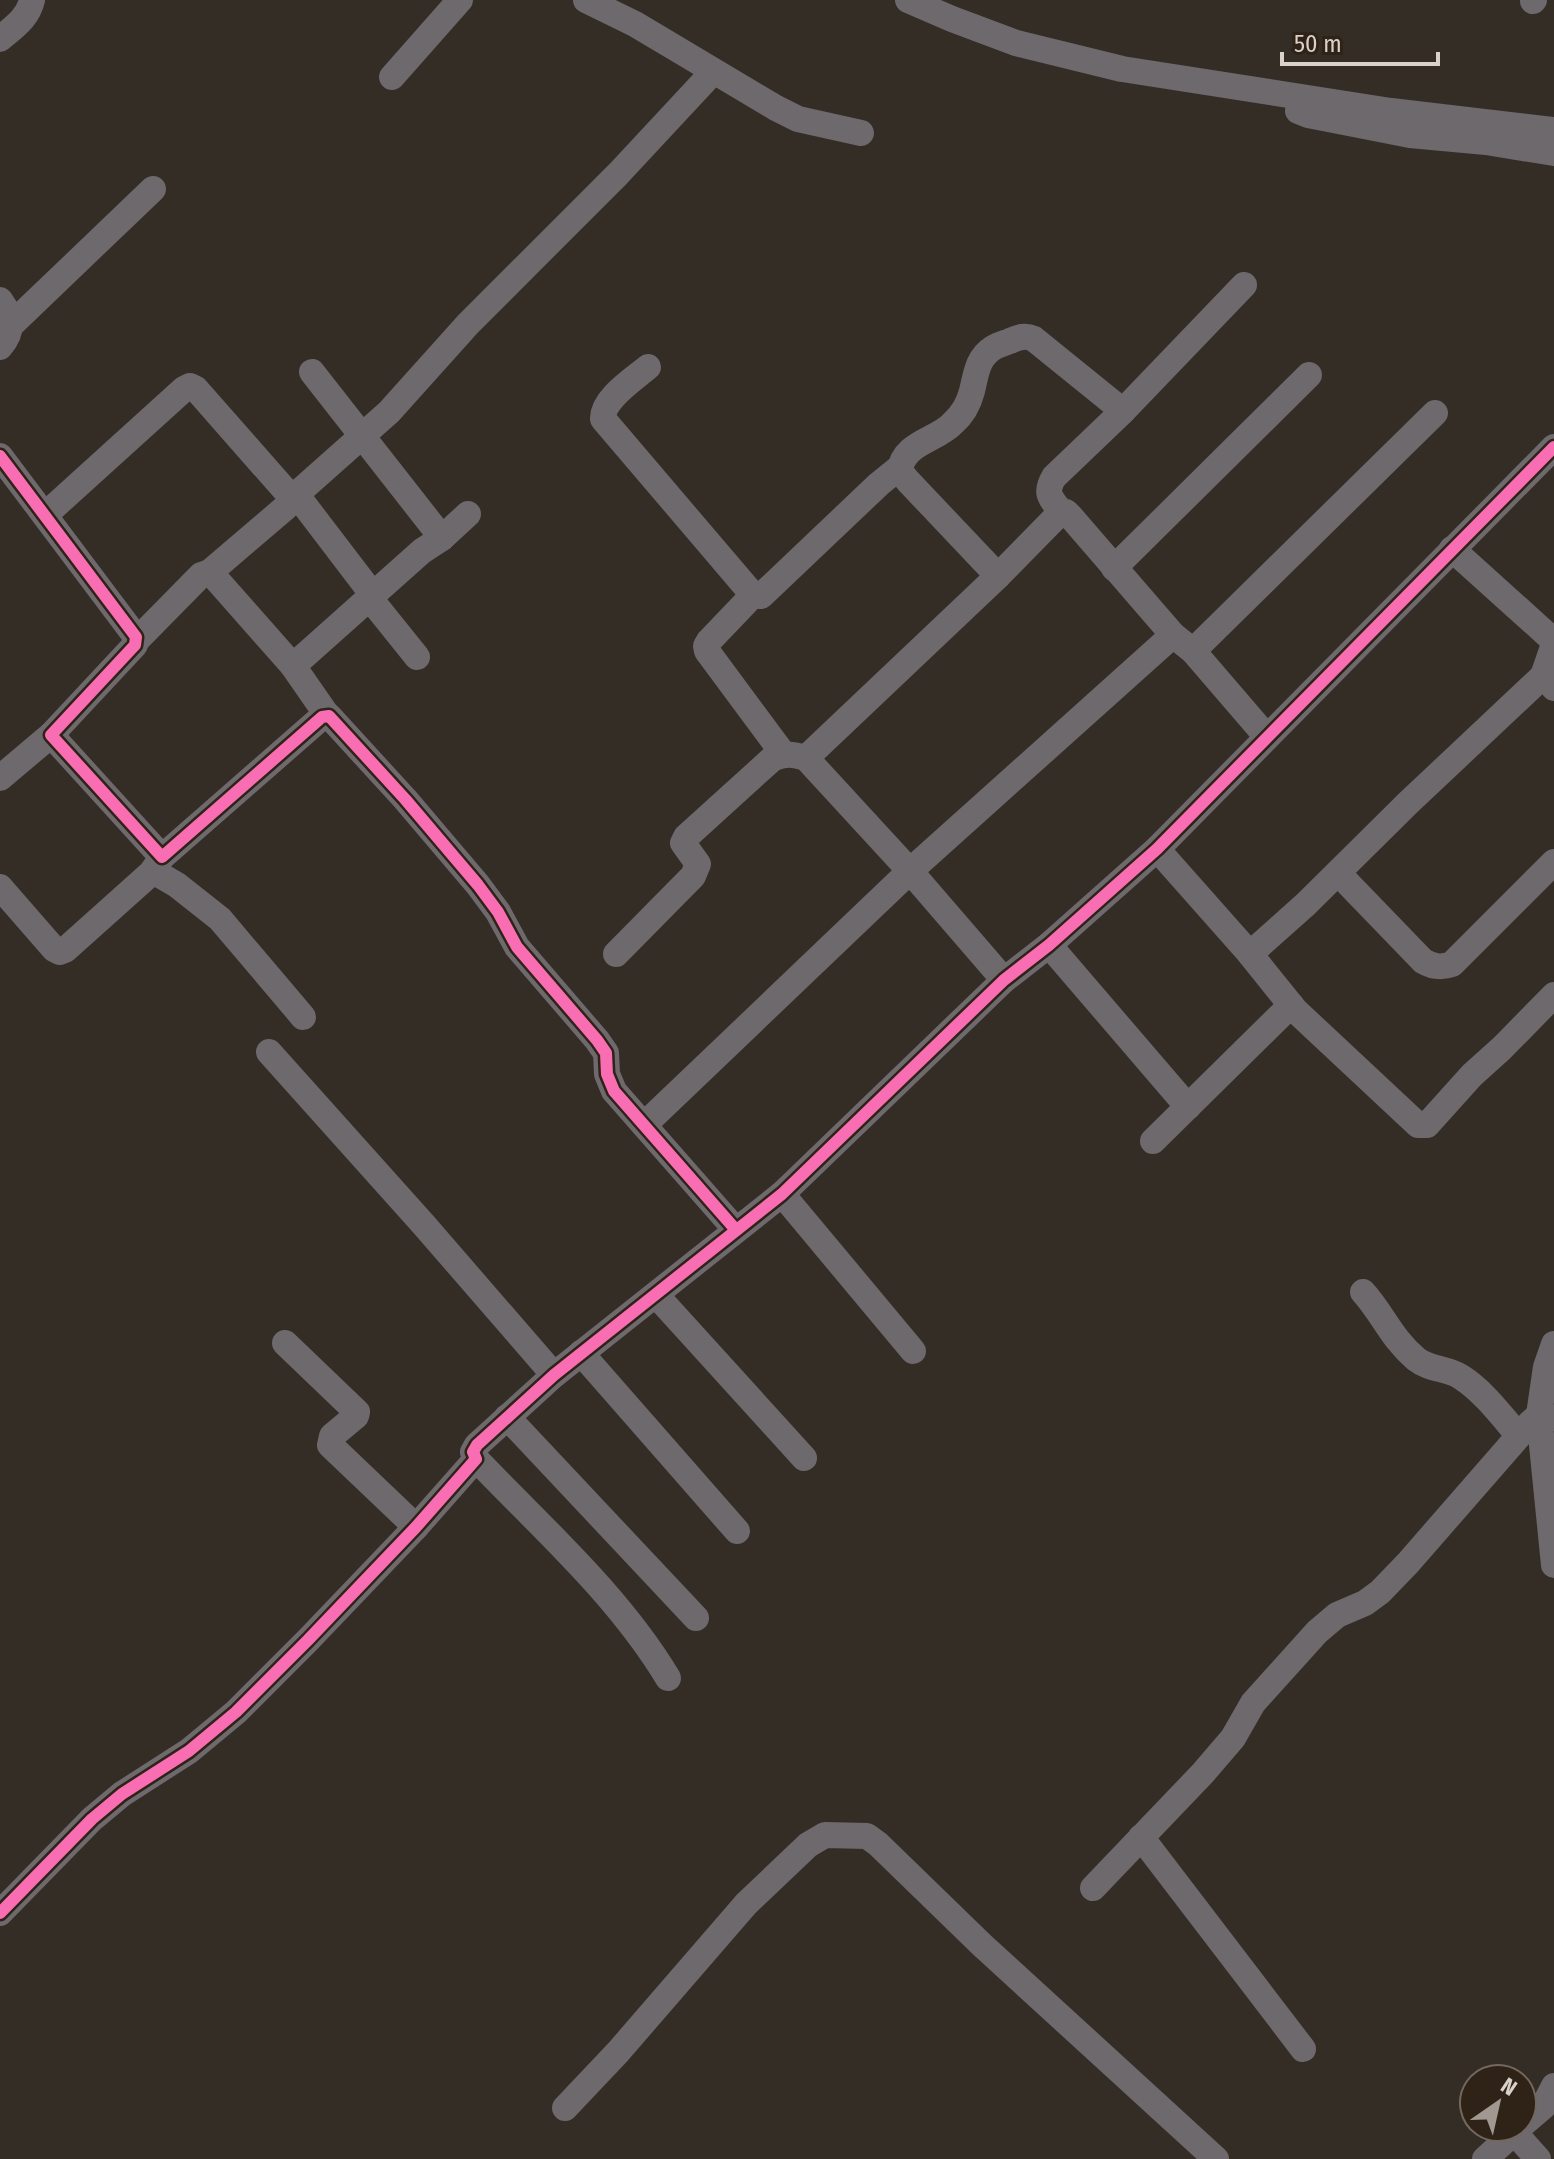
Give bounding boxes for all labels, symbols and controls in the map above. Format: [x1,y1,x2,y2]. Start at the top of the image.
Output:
scale bar [1282,16,1438,66]
text: 50 m [1294,30,1342,58]
north arrow [1458,2063,1538,2143]
text: N [1496,2072,1522,2102]

